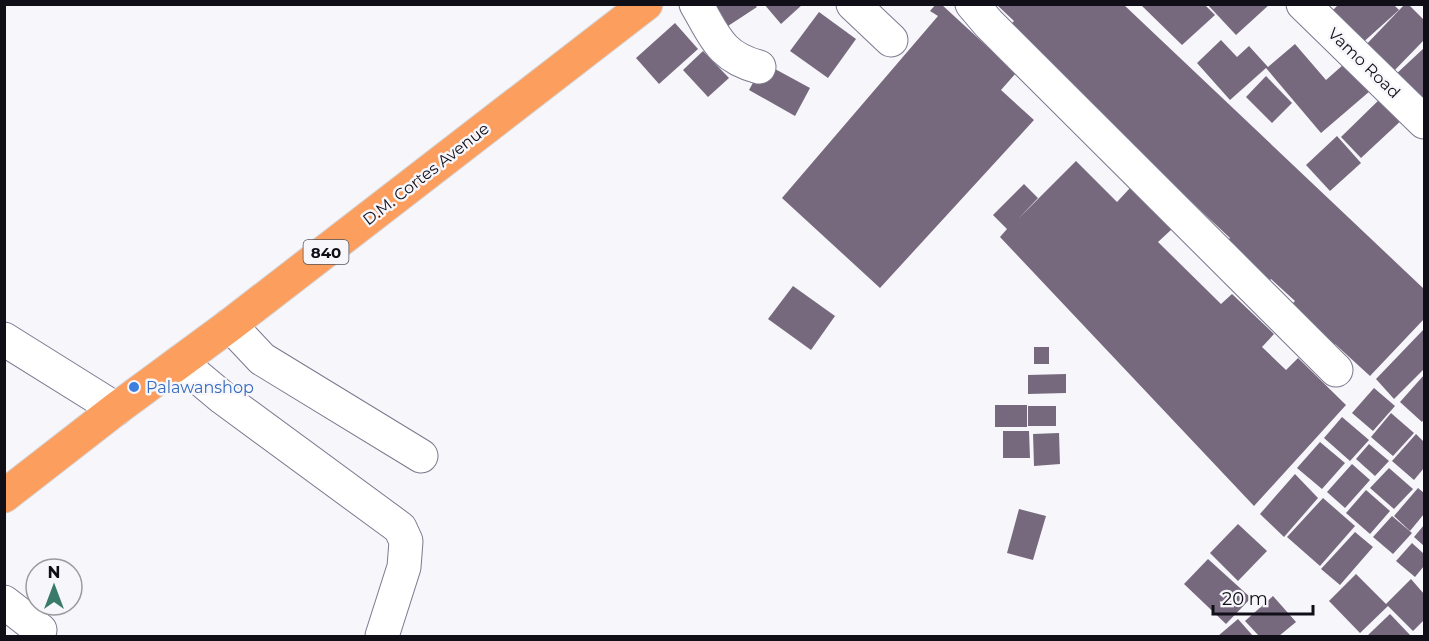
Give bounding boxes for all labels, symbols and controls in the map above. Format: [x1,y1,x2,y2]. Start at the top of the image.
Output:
street label: Vamo Road [1324,24,1404,102]
street label: D.M. Cortes Avenue [359,119,493,229]
road number: 840 [304,240,348,264]
place label: Palawanshop [146,378,254,397]
marker: Palawanshop [127,380,141,394]
north arrow [24,557,84,617]
text: N [48,563,60,582]
scale bar [1213,578,1314,616]
text: 20 m [1222,588,1268,610]

